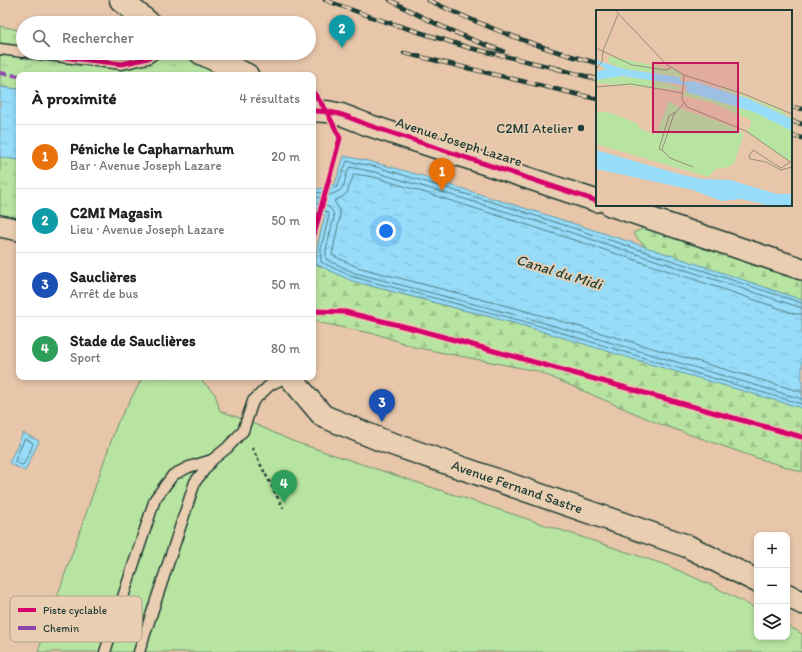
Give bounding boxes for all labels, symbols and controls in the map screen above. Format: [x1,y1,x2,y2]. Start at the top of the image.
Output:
inset map [596,10,792,206]
pin: 2 [329,15,355,48]
search box [16,16,316,60]
icon: search [30,27,52,49]
text: Rechercher [62,29,134,47]
text: À proximité [32,88,117,108]
text: 4 résultats [239,91,300,106]
street label: Avenue Joseph Lazare [394,114,525,171]
place label: C2MI Atelier [496,120,573,137]
marker: C2MI Atelier [576,123,586,133]
text: Péniche le Capharnarhum [70,140,234,158]
text: 1 [42,149,48,164]
text: 20 m [271,149,300,164]
text: Bar · Avenue Joseph Lazare [70,158,222,173]
pin: 1 [429,158,455,191]
text: C2MI Magasin [70,204,162,222]
text: 2 [42,213,48,228]
text: 50 m [271,213,300,228]
your location [376,221,396,241]
text: Lieu · Avenue Joseph Lazare [70,222,225,237]
water label: Canal du Midi [514,250,606,294]
text: Sauclières [70,268,136,286]
text: 3 [41,277,49,292]
text: 50 m [271,277,300,292]
text: Arrêt de bus [70,286,138,301]
text: Stade de Sauclières [70,332,196,350]
text: 4 [41,341,49,356]
text: 80 m [271,341,300,356]
text: Sport [70,350,101,365]
pin: 3 [369,389,395,422]
street label: Avenue Fernand Sastre [449,457,585,518]
pin: 4 [271,470,297,503]
map controls [754,532,790,640]
button: + [754,532,790,568]
button: − [754,568,790,604]
legend [10,596,142,642]
text: Piste cyclable [43,604,107,617]
button: layers [754,604,790,640]
text: Chemin [43,622,80,635]

